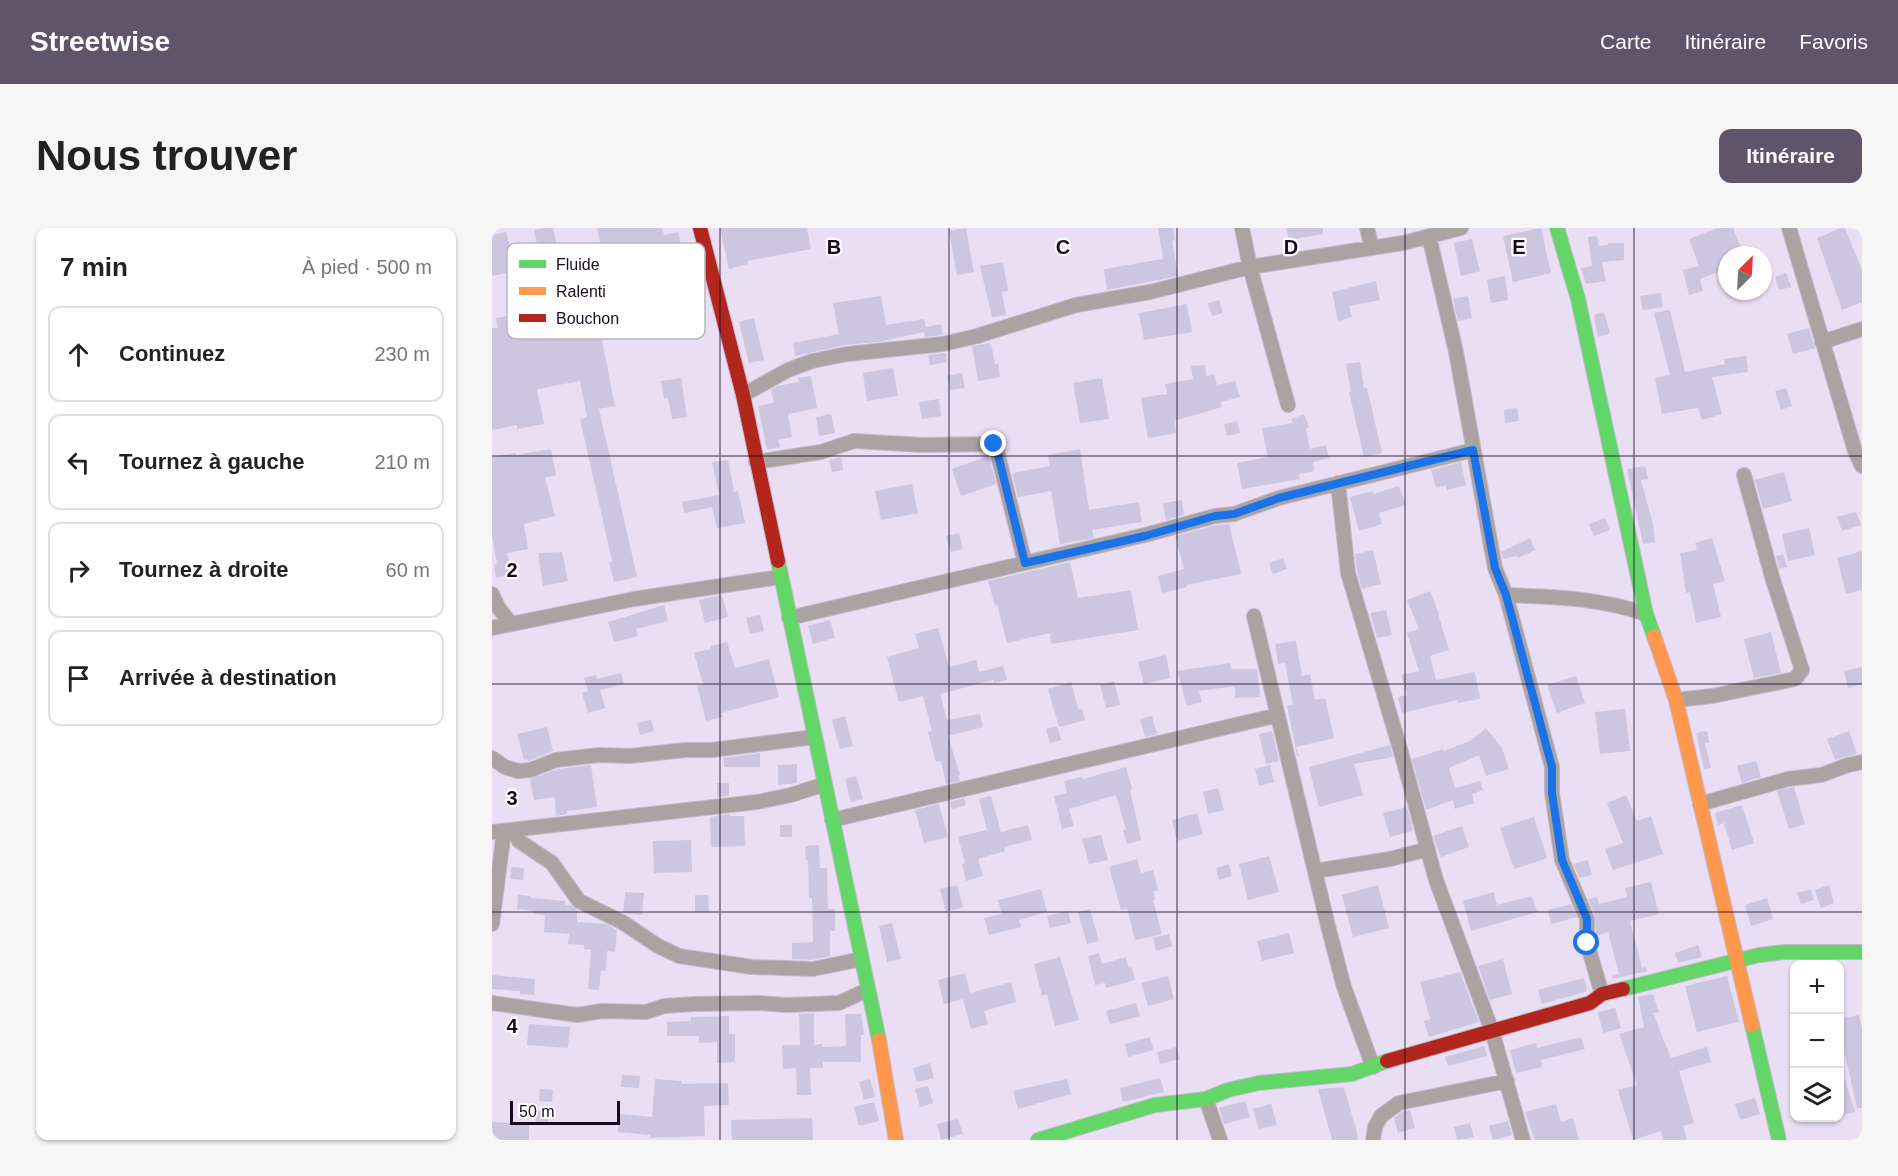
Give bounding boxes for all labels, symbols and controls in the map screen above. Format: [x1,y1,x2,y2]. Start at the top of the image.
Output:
text: Streetwise [30,26,170,57]
text: Carte [1600,30,1651,53]
text: Itinéraire [1684,30,1766,53]
text: Favoris [1799,30,1868,53]
button: Itinéraire [1719,129,1862,183]
text: Nous trouver [36,132,297,179]
text: B [827,236,841,258]
text: C [1056,236,1070,258]
text: D [1284,236,1298,258]
text: E [1512,236,1526,258]
legend [507,243,705,339]
north arrow [1718,246,1772,300]
text: 7 min [60,252,128,282]
text: À pied · 500 m [302,256,432,278]
text: Fluide [556,256,600,273]
text: Ralenti [556,283,606,300]
text: Bouchon [556,310,619,327]
icon: ahead [62,338,95,371]
text: Continuez [119,341,225,366]
text: 230 m [374,343,430,365]
route end [980,430,1006,456]
icon: left [62,446,95,479]
text: Tournez à gauche [119,449,304,474]
text: 210 m [374,451,430,473]
icon: right [62,554,95,587]
text: Tournez à droite [119,557,289,582]
text: 60 m [386,559,430,581]
text: 2 [506,559,518,581]
icon: arrive [62,662,95,695]
text: Arrivée à destination [119,665,337,690]
text: 3 [506,787,518,809]
route start [1573,929,1599,955]
map controls [1790,960,1844,1122]
button: + [1790,960,1844,1014]
button: − [1790,1014,1844,1068]
text: 4 [506,1015,518,1037]
button: layers [1790,1068,1844,1122]
scale bar [510,1098,620,1126]
text: 50 m [519,1103,555,1120]

